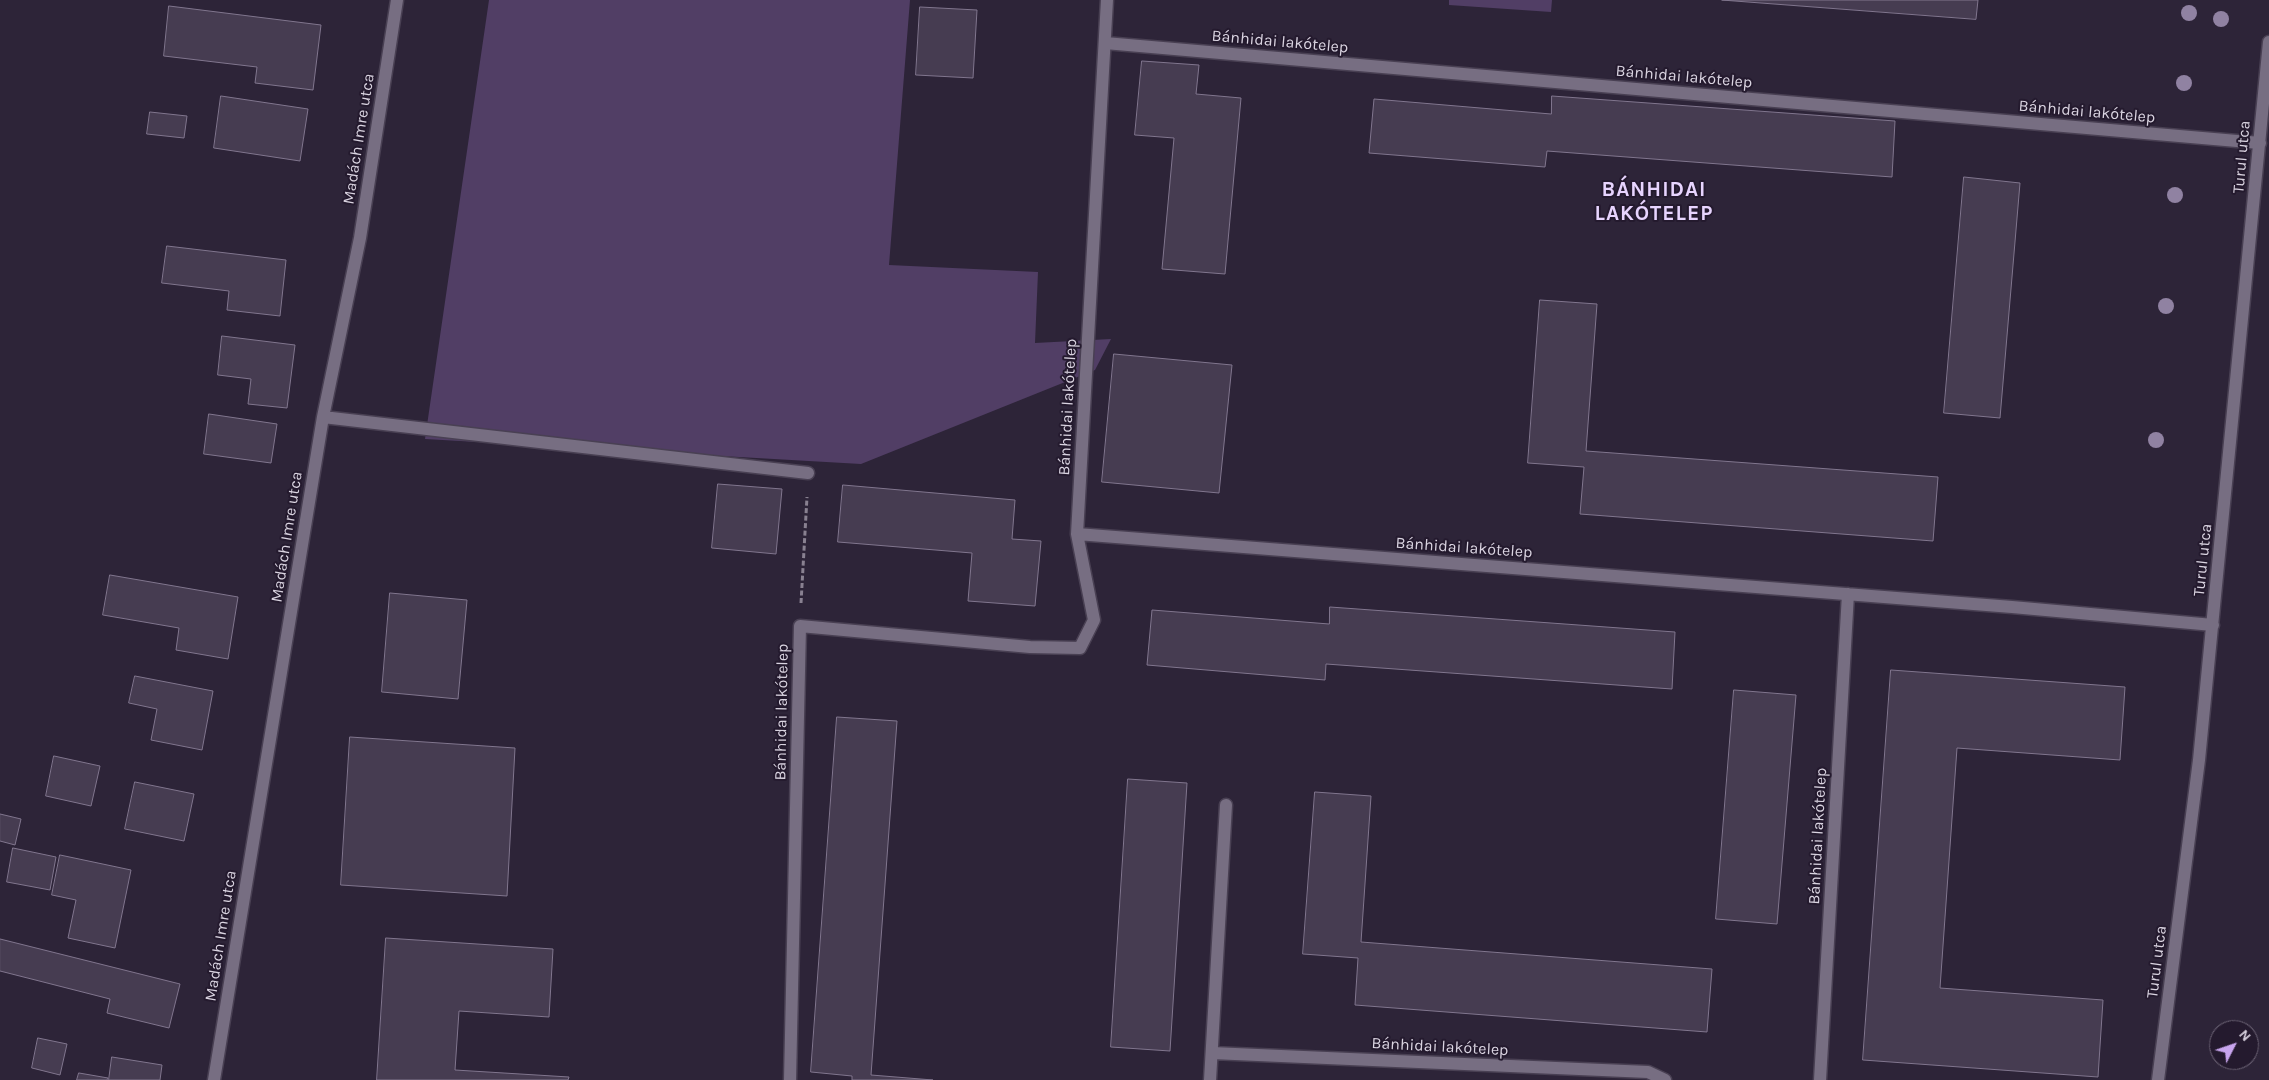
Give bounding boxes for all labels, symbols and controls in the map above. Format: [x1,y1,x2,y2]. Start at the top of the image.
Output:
street label: Bánhidai lakótelep [1211,26,1349,58]
street label: Bánhidai lakótelep [1615,61,1753,93]
street label: Madách Imre utca [339,72,379,206]
street label: Bánhidai lakótelep [2018,96,2156,128]
street label: Turul utca [2229,120,2255,194]
district label: BÁNHIDAI LAKÓTELEP [1593,177,1715,227]
street label: Bánhidai lakótelep [1055,338,1081,476]
street label: Madách Imre utca [267,470,307,604]
street label: Turul utca [2190,523,2216,597]
street label: Bánhidai lakótelep [1395,534,1533,562]
street label: Bánhidai lakótelep [771,643,793,781]
street label: Bánhidai lakótelep [1805,767,1831,905]
street label: Madách Imre utca [201,869,241,1003]
street label: Turul utca [2143,925,2171,999]
north arrow [2209,1020,2259,1070]
text: N [2235,1026,2255,1045]
street label: Bánhidai lakótelep [1371,1034,1509,1060]

